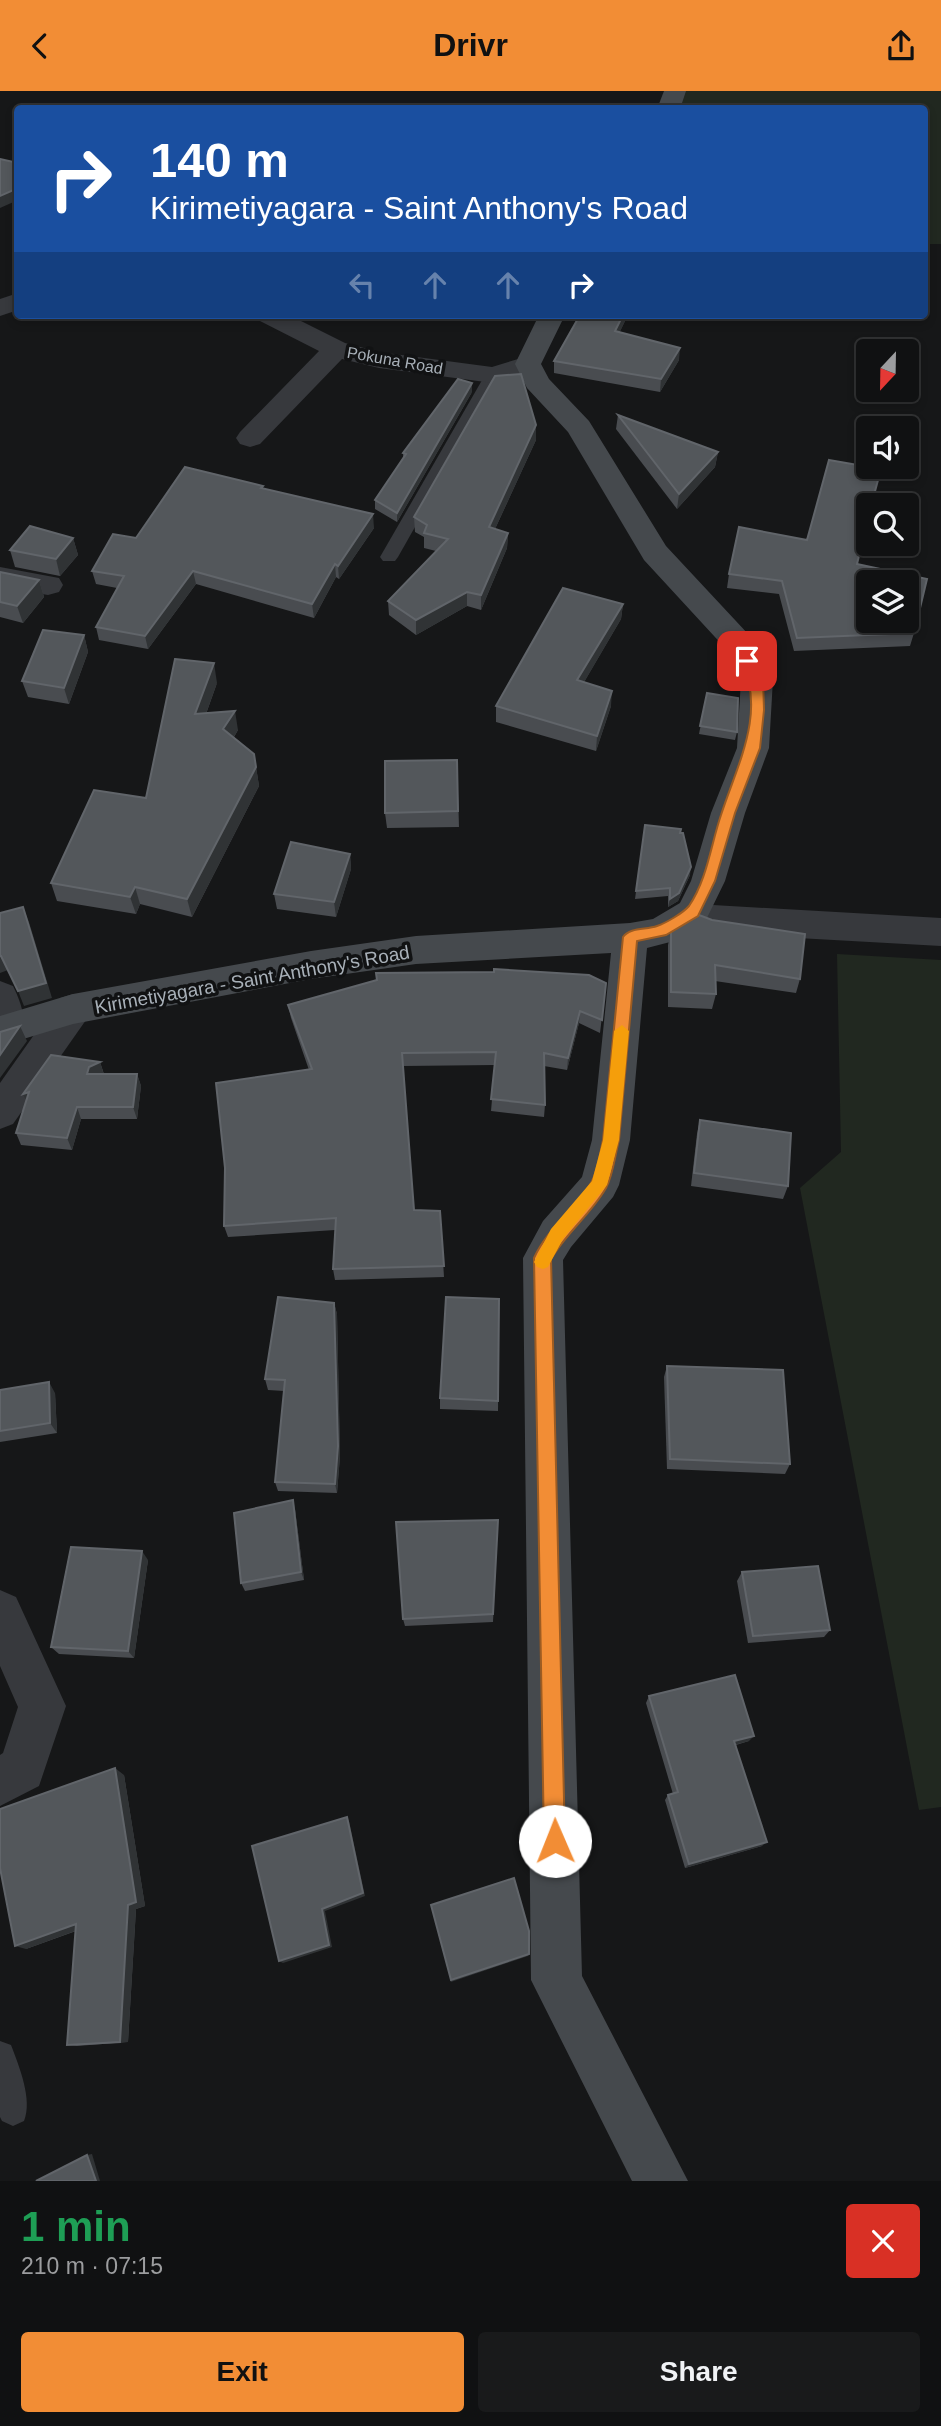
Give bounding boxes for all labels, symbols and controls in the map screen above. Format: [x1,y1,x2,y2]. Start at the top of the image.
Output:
icon: back [21,27,59,65]
text: Drivr [433,27,508,63]
icon: share [882,27,920,65]
icon: right [35,133,126,224]
text: 140 m [150,133,289,187]
text: Kirimetiyagara - Saint Anthony's Road [150,190,688,226]
icon: left [343,266,381,304]
icon: ahead [416,266,454,304]
icon: ahead [489,266,527,304]
icon: right [562,266,600,304]
north arrow [856,339,919,403]
map controls [856,339,919,633]
street label: Pokuna Road [346,344,444,377]
button: sound [856,416,919,479]
button: search [856,493,919,556]
button: layers [856,570,919,633]
pin [717,631,777,691]
icon: arrive [728,642,766,680]
street label: Kirimetiyagara - Saint Anthony's Road [93,941,411,1018]
position arrow [518,1804,592,1878]
text: 1 min [21,2203,131,2250]
button: close [846,2204,920,2278]
text: 210 m · 07:15 [21,2253,163,2279]
button: Exit [21,2332,464,2412]
button: Share [478,2332,920,2412]

